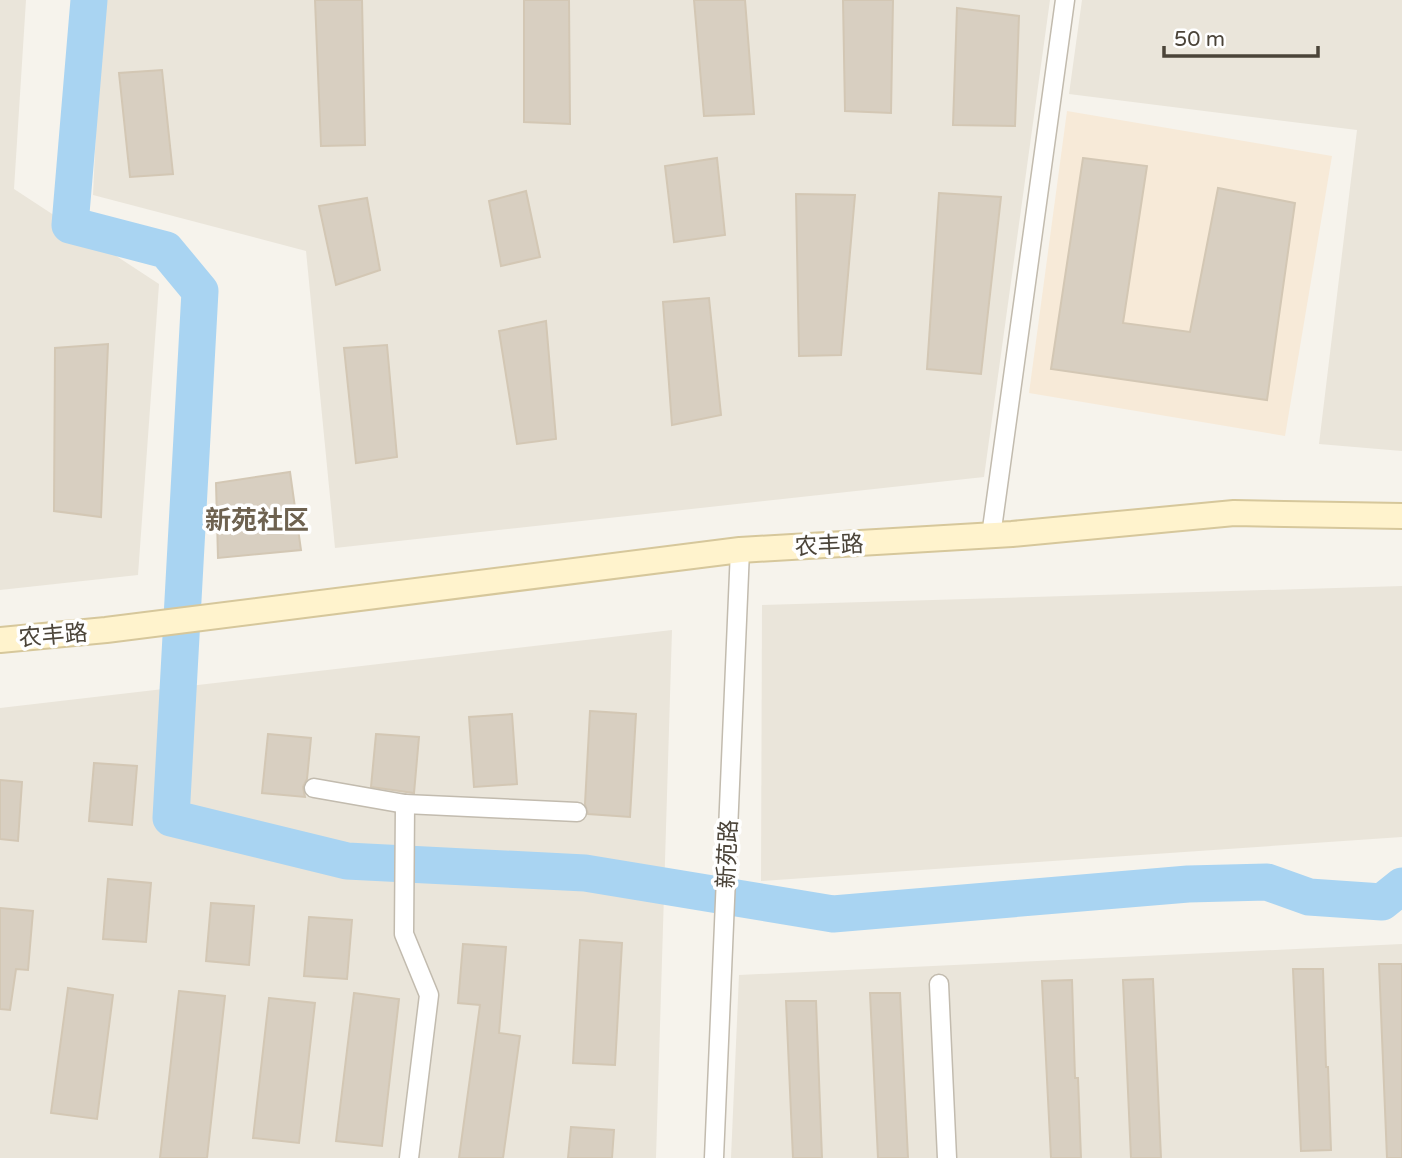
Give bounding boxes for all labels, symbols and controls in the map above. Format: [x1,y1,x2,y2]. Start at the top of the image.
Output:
scale bar [1164,14,1318,58]
text: 50 m [1174,27,1225,52]
district label: 新苑社区 [205,505,309,536]
street label: 农丰路 [794,530,864,562]
street label: 农丰路 [17,619,89,653]
street label: 新苑路 [712,819,744,889]

